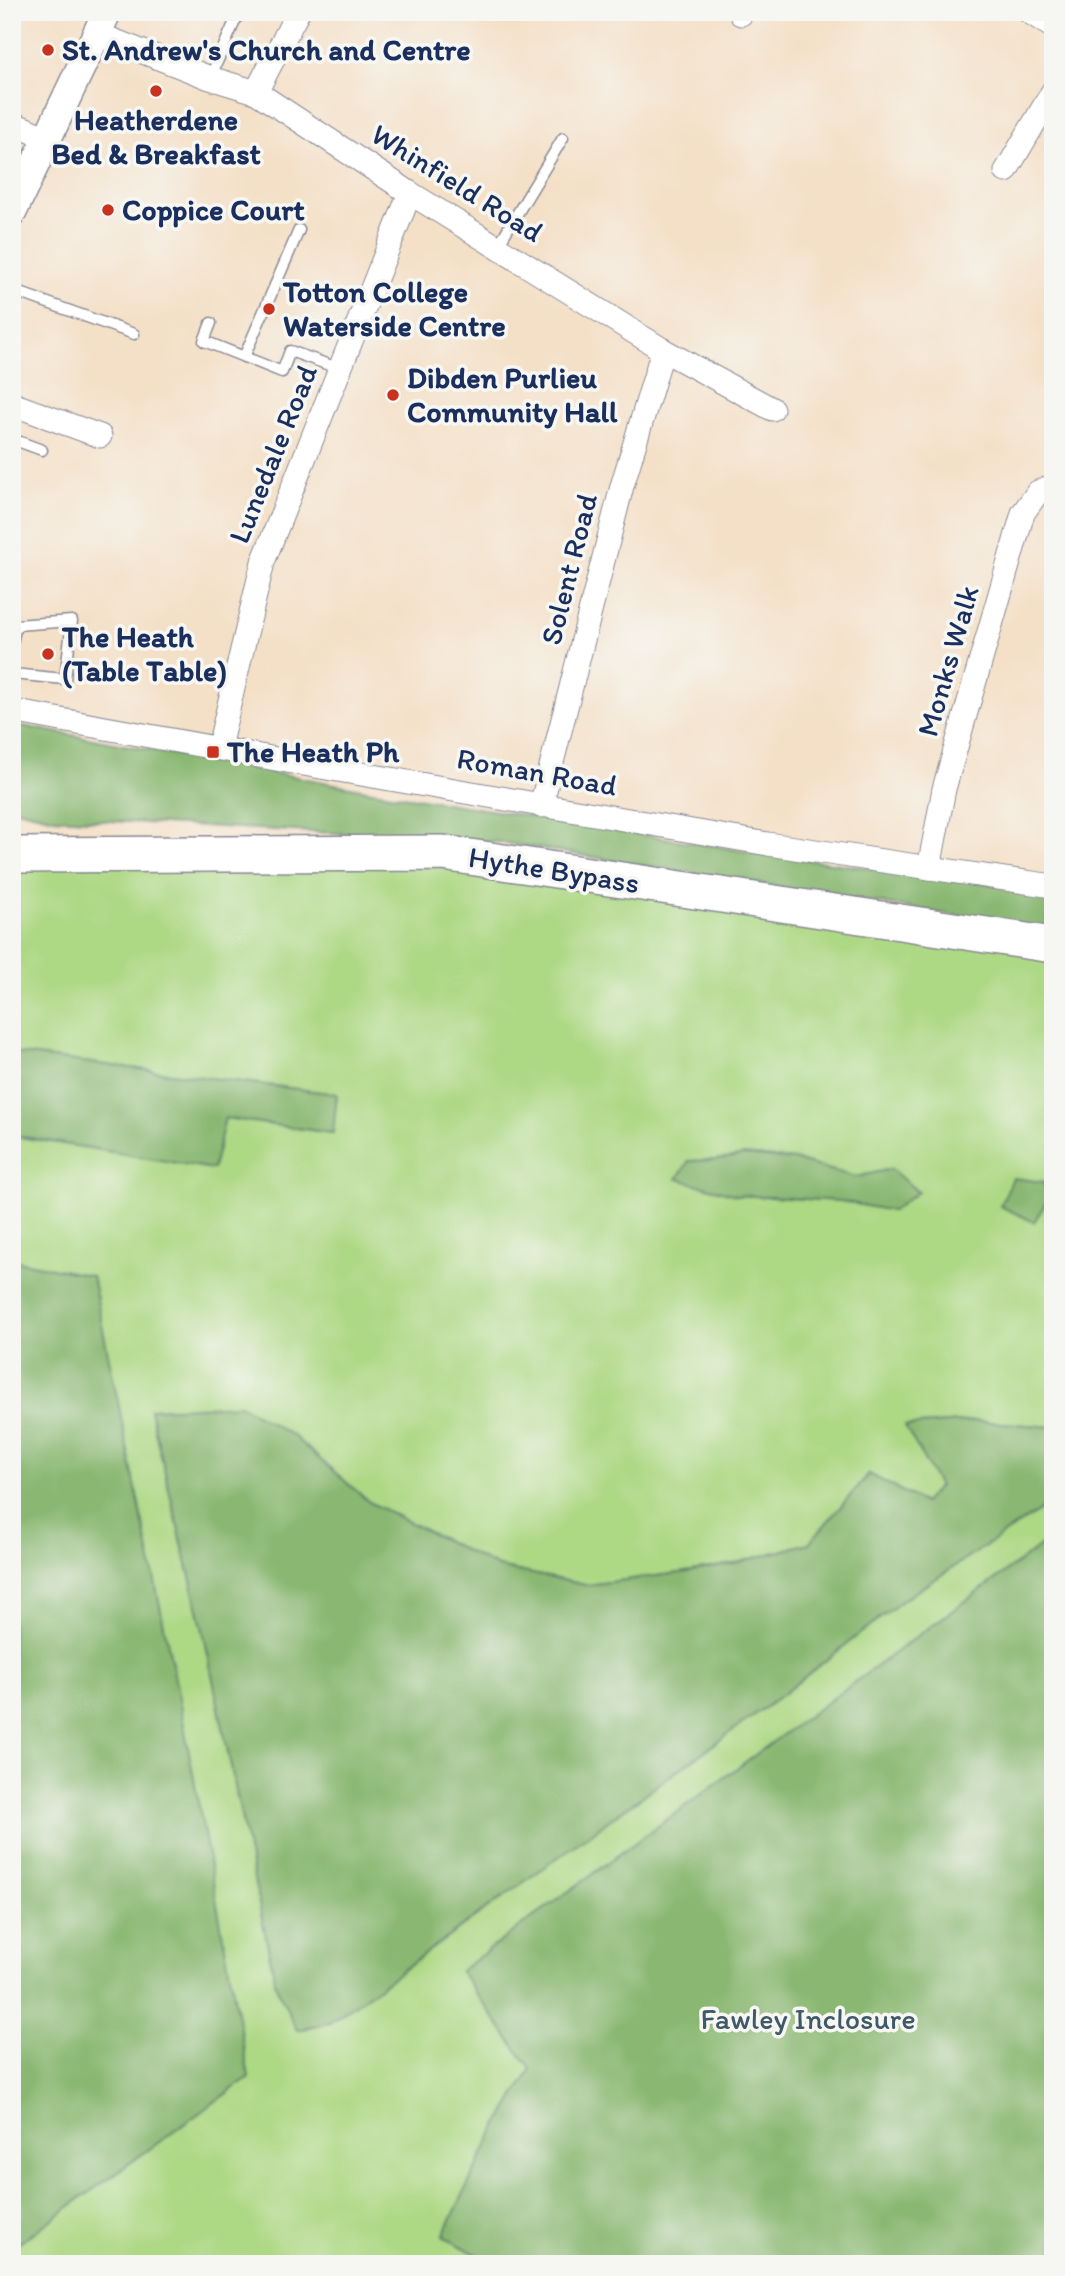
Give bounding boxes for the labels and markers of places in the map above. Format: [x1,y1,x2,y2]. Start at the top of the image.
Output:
place label: St. Andrew's Church and Centre [62,31,471,68]
marker: St. Andrew's Church and Centre [40,42,56,58]
marker: Heatherdene Bed & Breakfast [148,83,164,99]
place label: Heatherdene Bed & Breakfast [51,101,261,172]
place label: Coppice Court [122,191,305,228]
marker: Coppice Court [100,202,116,218]
place label: Totton College Waterside Centre [282,273,506,344]
marker: Totton College Waterside Centre [261,301,277,317]
place label: Dibden Purlieu Community Hall [407,359,618,430]
marker: Dibden Purlieu Community Hall [385,387,401,403]
place label: The Heath (Table Table) [61,618,227,689]
marker: The Heath (Table Table) [40,646,56,662]
place label: The Heath Ph [226,733,400,770]
marker: The Heath Ph [205,744,221,760]

